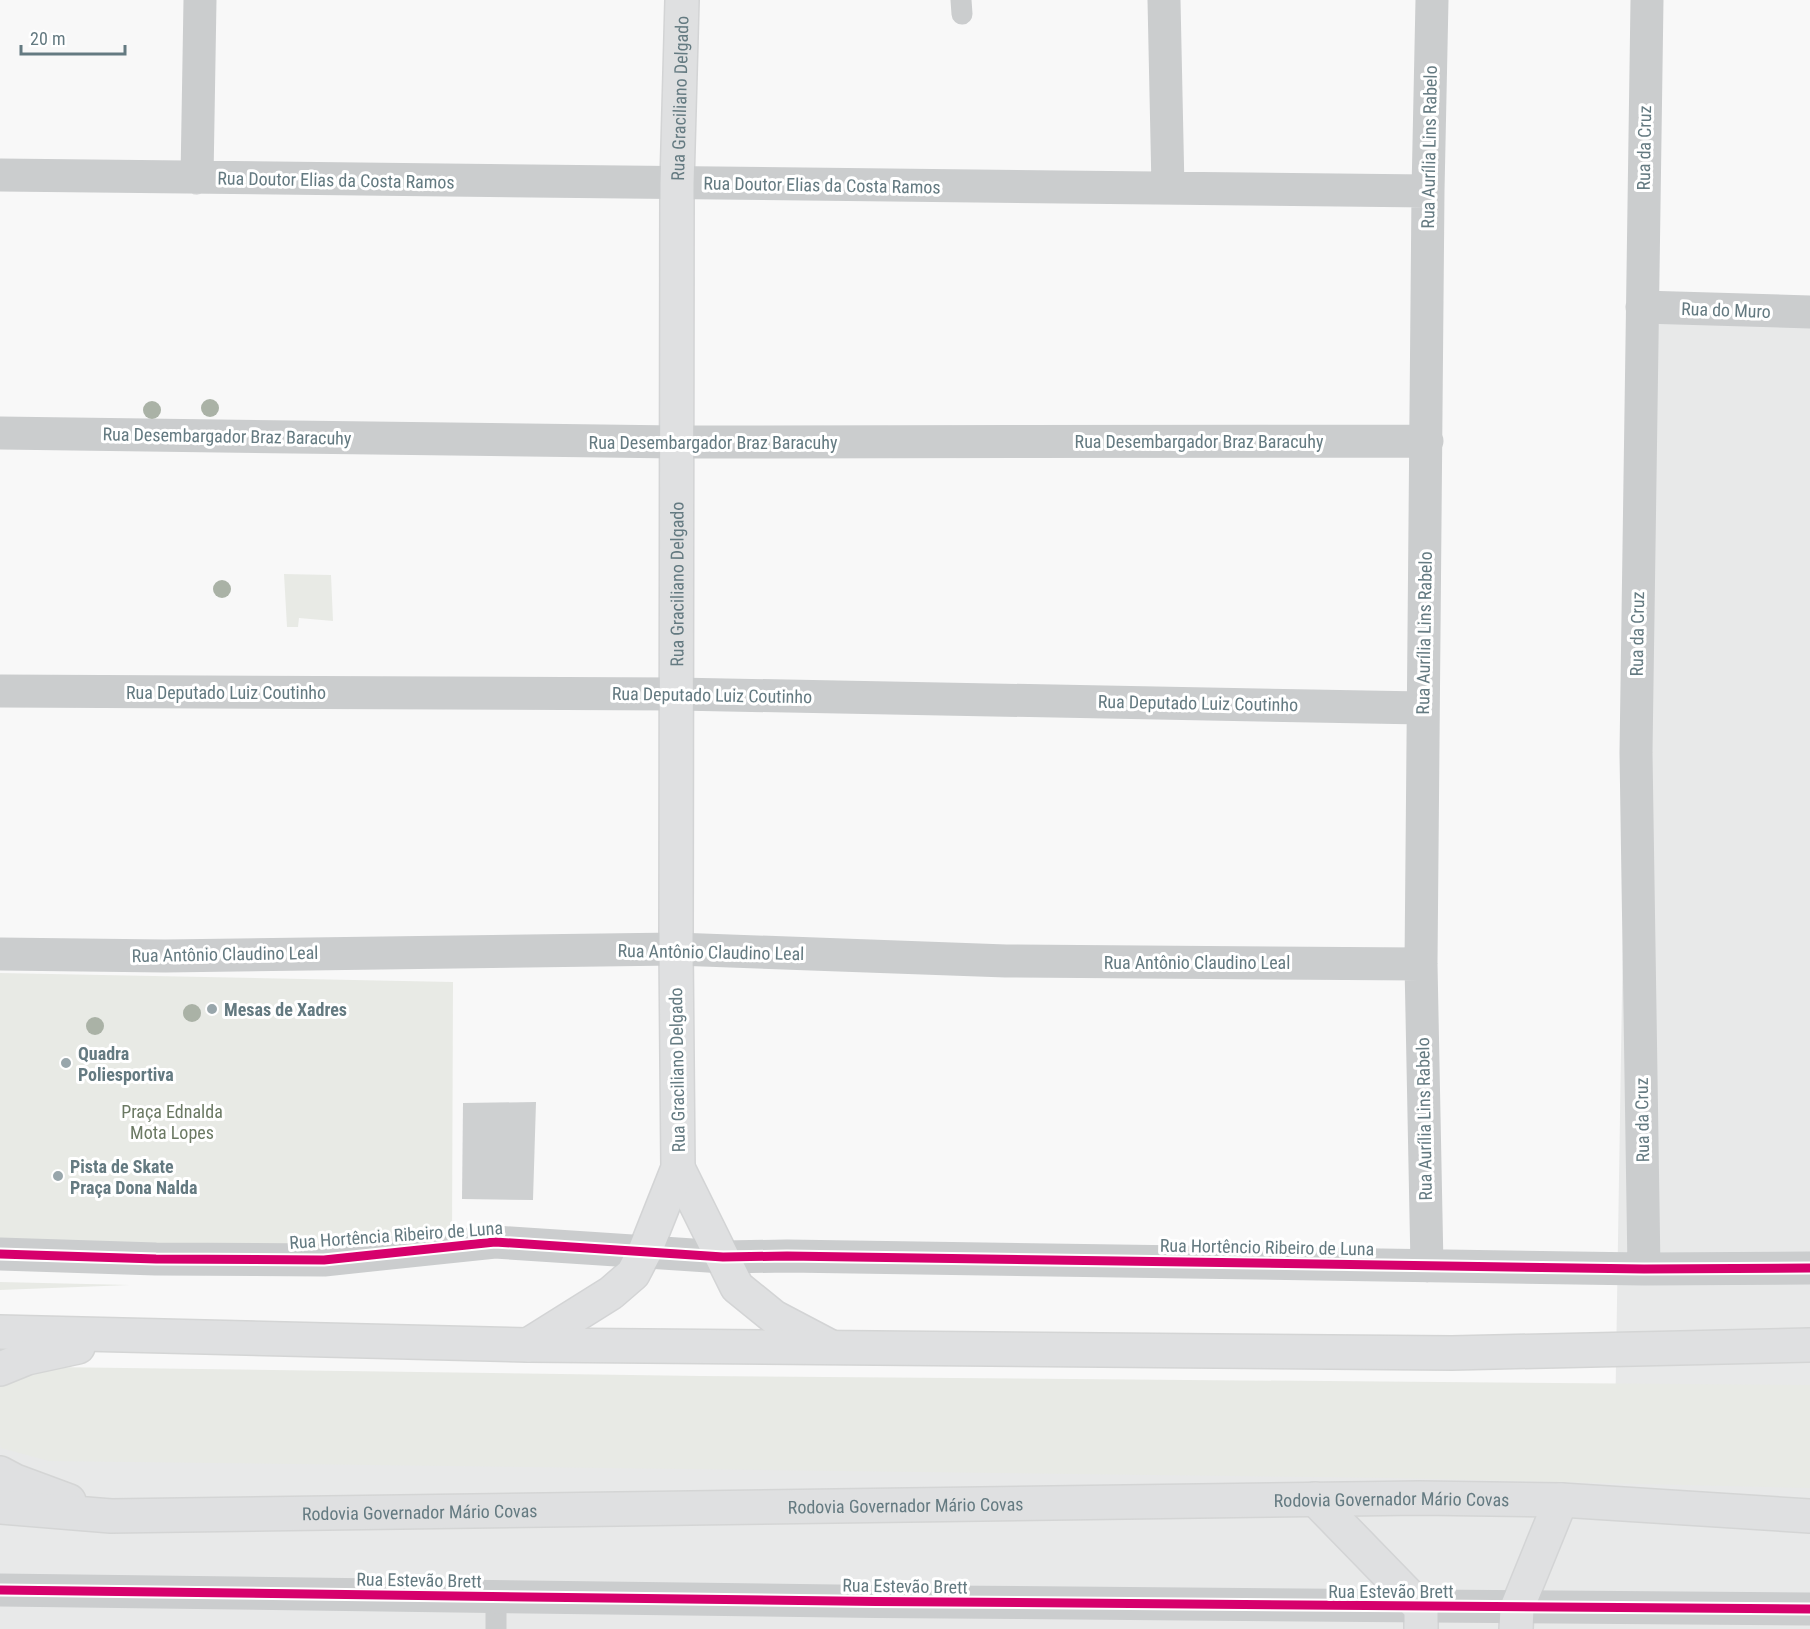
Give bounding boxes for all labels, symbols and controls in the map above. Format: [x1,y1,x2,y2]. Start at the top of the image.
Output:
street label: Rua Graciliano Delgado [667,16,692,181]
scale bar [21,18,124,56]
text: 20 m [30,28,65,49]
street label: Rua Aurília Lins Rabelo [1417,65,1441,229]
street label: Rua da Cruz [1633,105,1655,191]
street label: Rua Doutor Elias da Costa Ramos [217,167,455,193]
street label: Rua Doutor Elias da Costa Ramos [703,172,941,198]
street label: Rua do Muro [1681,298,1771,322]
street label: Rua Desembargador Braz Baracuhy [102,423,352,449]
street label: Rua Desembargador Braz Baracuhy [1075,431,1324,452]
street label: Rua Desembargador Braz Baracuhy [589,432,838,453]
street label: Rua Graciliano Delgado [666,502,687,667]
street label: Rua Aurília Lins Rabelo [1412,551,1436,715]
street label: Rua da Cruz [1626,591,1648,677]
street label: Rua Deputado Luiz Coutinho [126,682,326,703]
street label: Rua Deputado Luiz Coutinho [612,683,812,707]
street label: Rua Deputado Luiz Coutinho [1098,691,1298,715]
street label: Rua Antônio Claudino Leal [617,940,805,964]
street label: Rua Antônio Claudino Leal [131,942,319,966]
street label: Rua Antônio Claudino Leal [1104,952,1290,973]
street label: Rua Graciliano Delgado [665,987,689,1153]
place label: Mesas de Xadres [224,999,347,1020]
marker: Mesas de Xadres [205,1002,219,1016]
street label: Rua Aurília Lins Rabelo [1412,1037,1436,1201]
place label: Quadra Poliesportiva [78,1043,174,1085]
marker: Quadra Poliesportiva [59,1056,73,1070]
street label: Rua da Cruz [1631,1077,1653,1163]
park label: Praça Ednalda Mota Lopes [121,1101,223,1143]
place label: Pista de Skate Praça Dona Nalda [70,1156,197,1198]
marker: Pista de Skate Praça Dona Nalda [51,1169,65,1183]
street label: Rua Hortência Ribeiro de Luna [288,1217,504,1253]
street label: Rua Hortêncio Ribeiro de Luna [1160,1235,1374,1259]
street label: Rodovia Governador Mário Covas [1274,1487,1509,1511]
street label: Rodovia Governador Mário Covas [788,1493,1024,1517]
street label: Rodovia Governador Mário Covas [302,1500,538,1524]
street label: Rua Estevão Brett [356,1568,482,1592]
street label: Rua Estevão Brett [842,1574,968,1598]
street label: Rua Estevão Brett [1328,1581,1454,1602]

